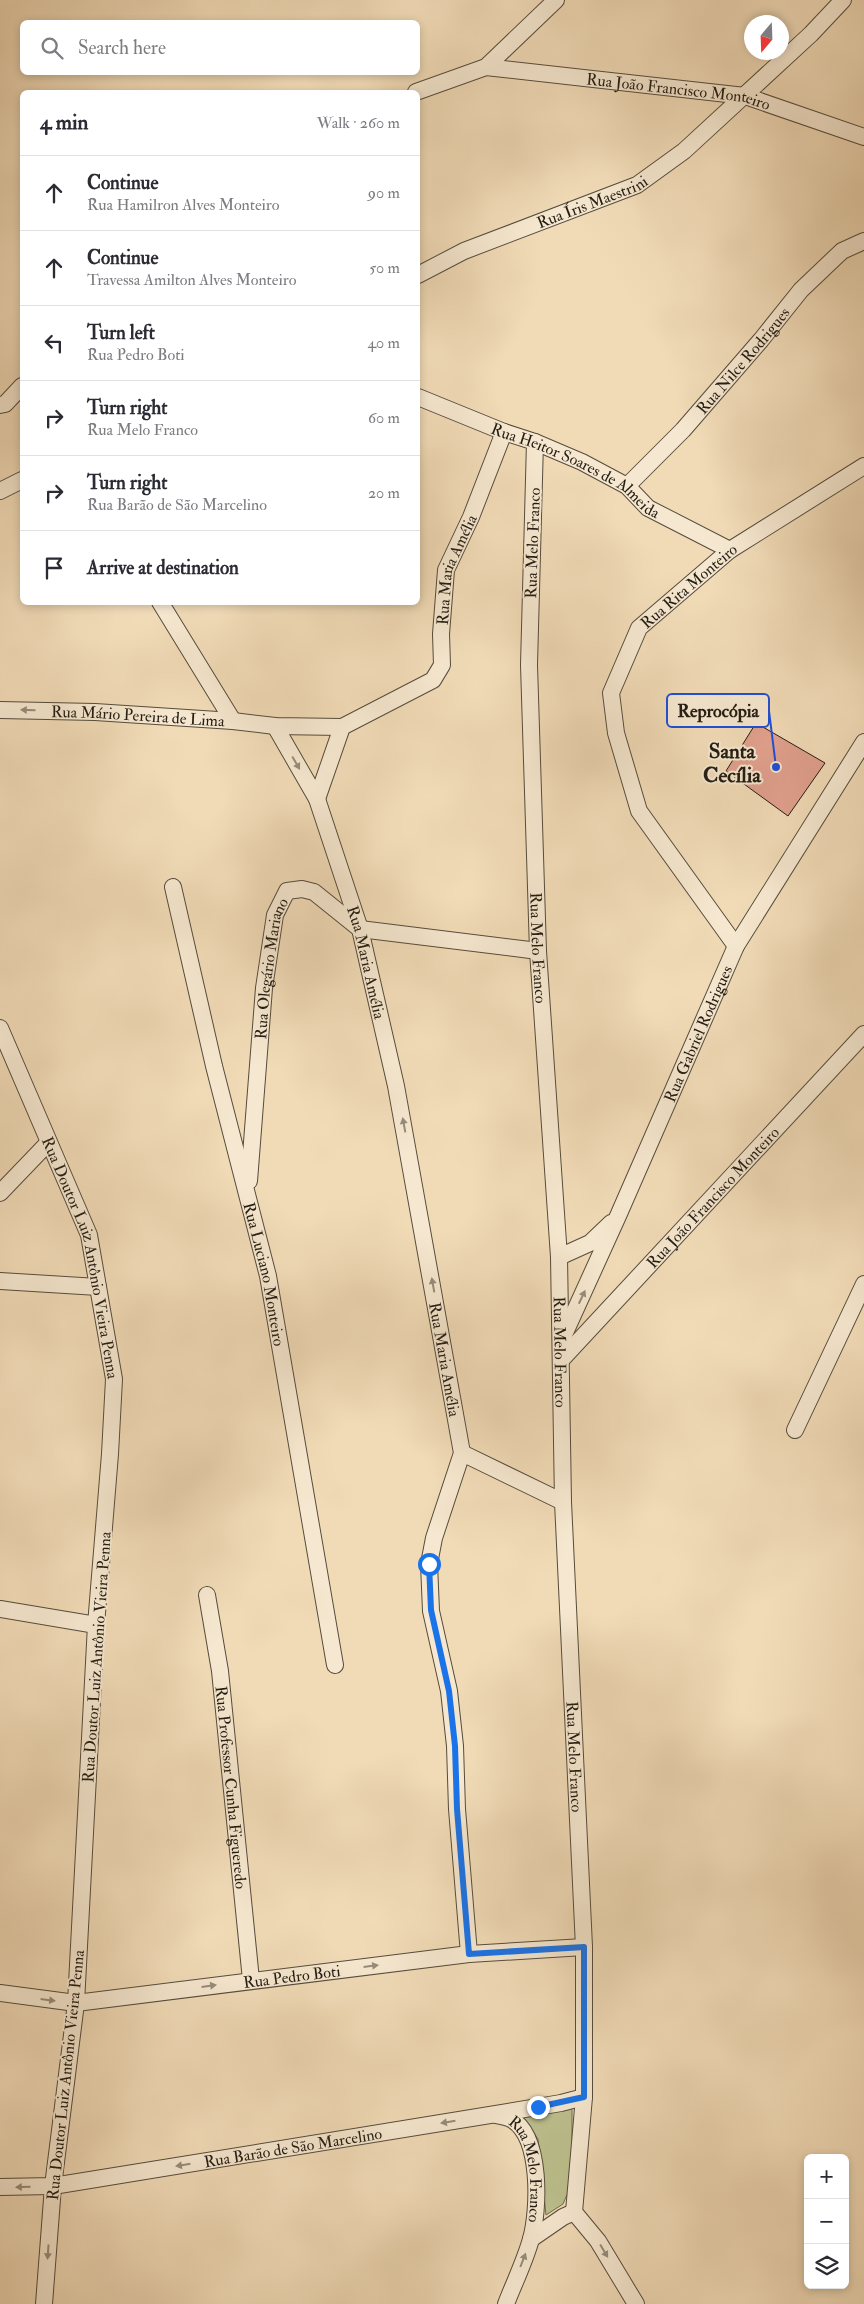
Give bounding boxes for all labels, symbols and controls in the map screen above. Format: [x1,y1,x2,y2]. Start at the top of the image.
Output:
north arrow [744,15,789,60]
search box [20,20,420,75]
icon: search [38,34,66,62]
text: Search here [78,36,166,60]
street label: Rua João Francisco Monteiro [585,69,773,115]
text: 4 min [40,109,88,136]
text: Walk · 260 m [317,113,400,133]
text: Continue [87,171,158,195]
street label: Rua Íris Maestrini [534,172,652,233]
icon: ahead [40,179,68,207]
text: 90 m [368,183,400,203]
text: Rua Hamilron Alves Monteiro [87,195,279,215]
text: Continue [87,246,158,270]
icon: ahead [40,254,68,282]
text: 50 m [369,258,400,278]
text: Travessa Amilton Alves Monteiro [87,270,296,290]
street label: Rua Nilce Rodrigues [692,303,794,419]
text: Turn left [87,321,155,345]
icon: left [40,329,68,357]
text: 40 m [367,333,400,353]
text: Rua Pedro Boti [87,345,185,365]
text: Turn right [87,396,167,420]
icon: right [40,404,68,432]
text: 60 m [368,408,400,428]
street label: Rua Heitor Soares de Almeida [488,419,663,524]
text: Rua Melo Franco [87,420,198,440]
text: Turn right [87,471,167,495]
icon: right [40,479,68,507]
text: 20 m [368,483,400,503]
street label: Rua Melo Franco [521,487,545,599]
text: Rua Barão de São Marcelino [87,495,267,515]
street label: Rua Maria Amélia [433,511,482,626]
street label: Rua Rita Monteiro [637,539,741,633]
icon: arrive [40,554,68,582]
text: Arrive at destination [87,556,239,580]
callout: Reprocópia [667,694,769,727]
text: Reprocópia [677,700,759,723]
street label: Rua Mário Pereira de Lima [51,702,226,731]
one-way arrow [19,706,35,714]
district label: Santa Cecília [703,738,762,789]
one-way arrow [292,755,300,770]
street label: Rua Melo Franco [525,892,551,1004]
street label: Rua Olegário Mariano [251,894,293,1040]
street label: Rua Maria Amélia [342,903,389,1021]
street label: Rua Gabriel Rodrigues [660,962,737,1105]
one-way arrow [399,1116,407,1132]
street label: Rua João Francisco Monteiro [643,1123,784,1273]
street label: Rua Doutor Luiz Antônio Vieira Penna [37,1134,123,1381]
street label: Rua Luciano Monteiro [238,1200,289,1348]
one-way arrow [428,1276,436,1292]
one-way arrow [578,1290,586,1304]
street label: Rua Melo Franco [549,1296,570,1408]
street label: Rua Maria Amélia [424,1301,464,1419]
street label: Rua Doutor Luiz Antônio Vieira Penna [78,1530,116,1783]
route start [418,1553,441,1576]
street label: Rua Professor Cunha Figueredo [211,1685,251,1890]
street label: Rua Melo Franco [561,1701,587,1813]
street label: Rua Doutor Luiz Antônio Vieira Penna [43,1949,89,2201]
street label: Rua Pedro Boti [242,1961,342,1993]
one-way arrow [363,1962,379,1970]
one-way arrow [202,1981,218,1989]
one-way arrow [41,1996,57,2004]
route end [527,2096,550,2119]
street label: Rua Melo Franco [504,2112,545,2224]
one-way arrow [439,2119,455,2127]
street label: Rua Barão de São Marcelino [203,2124,384,2172]
map controls [804,2154,849,2289]
button: + [804,2154,849,2199]
one-way arrow [175,2161,191,2169]
one-way arrow [14,2183,30,2191]
button: − [804,2199,849,2244]
one-way arrow [43,2244,51,2260]
one-way arrow [600,2244,609,2257]
button: layers [804,2244,849,2289]
one-way arrow [519,2252,527,2267]

